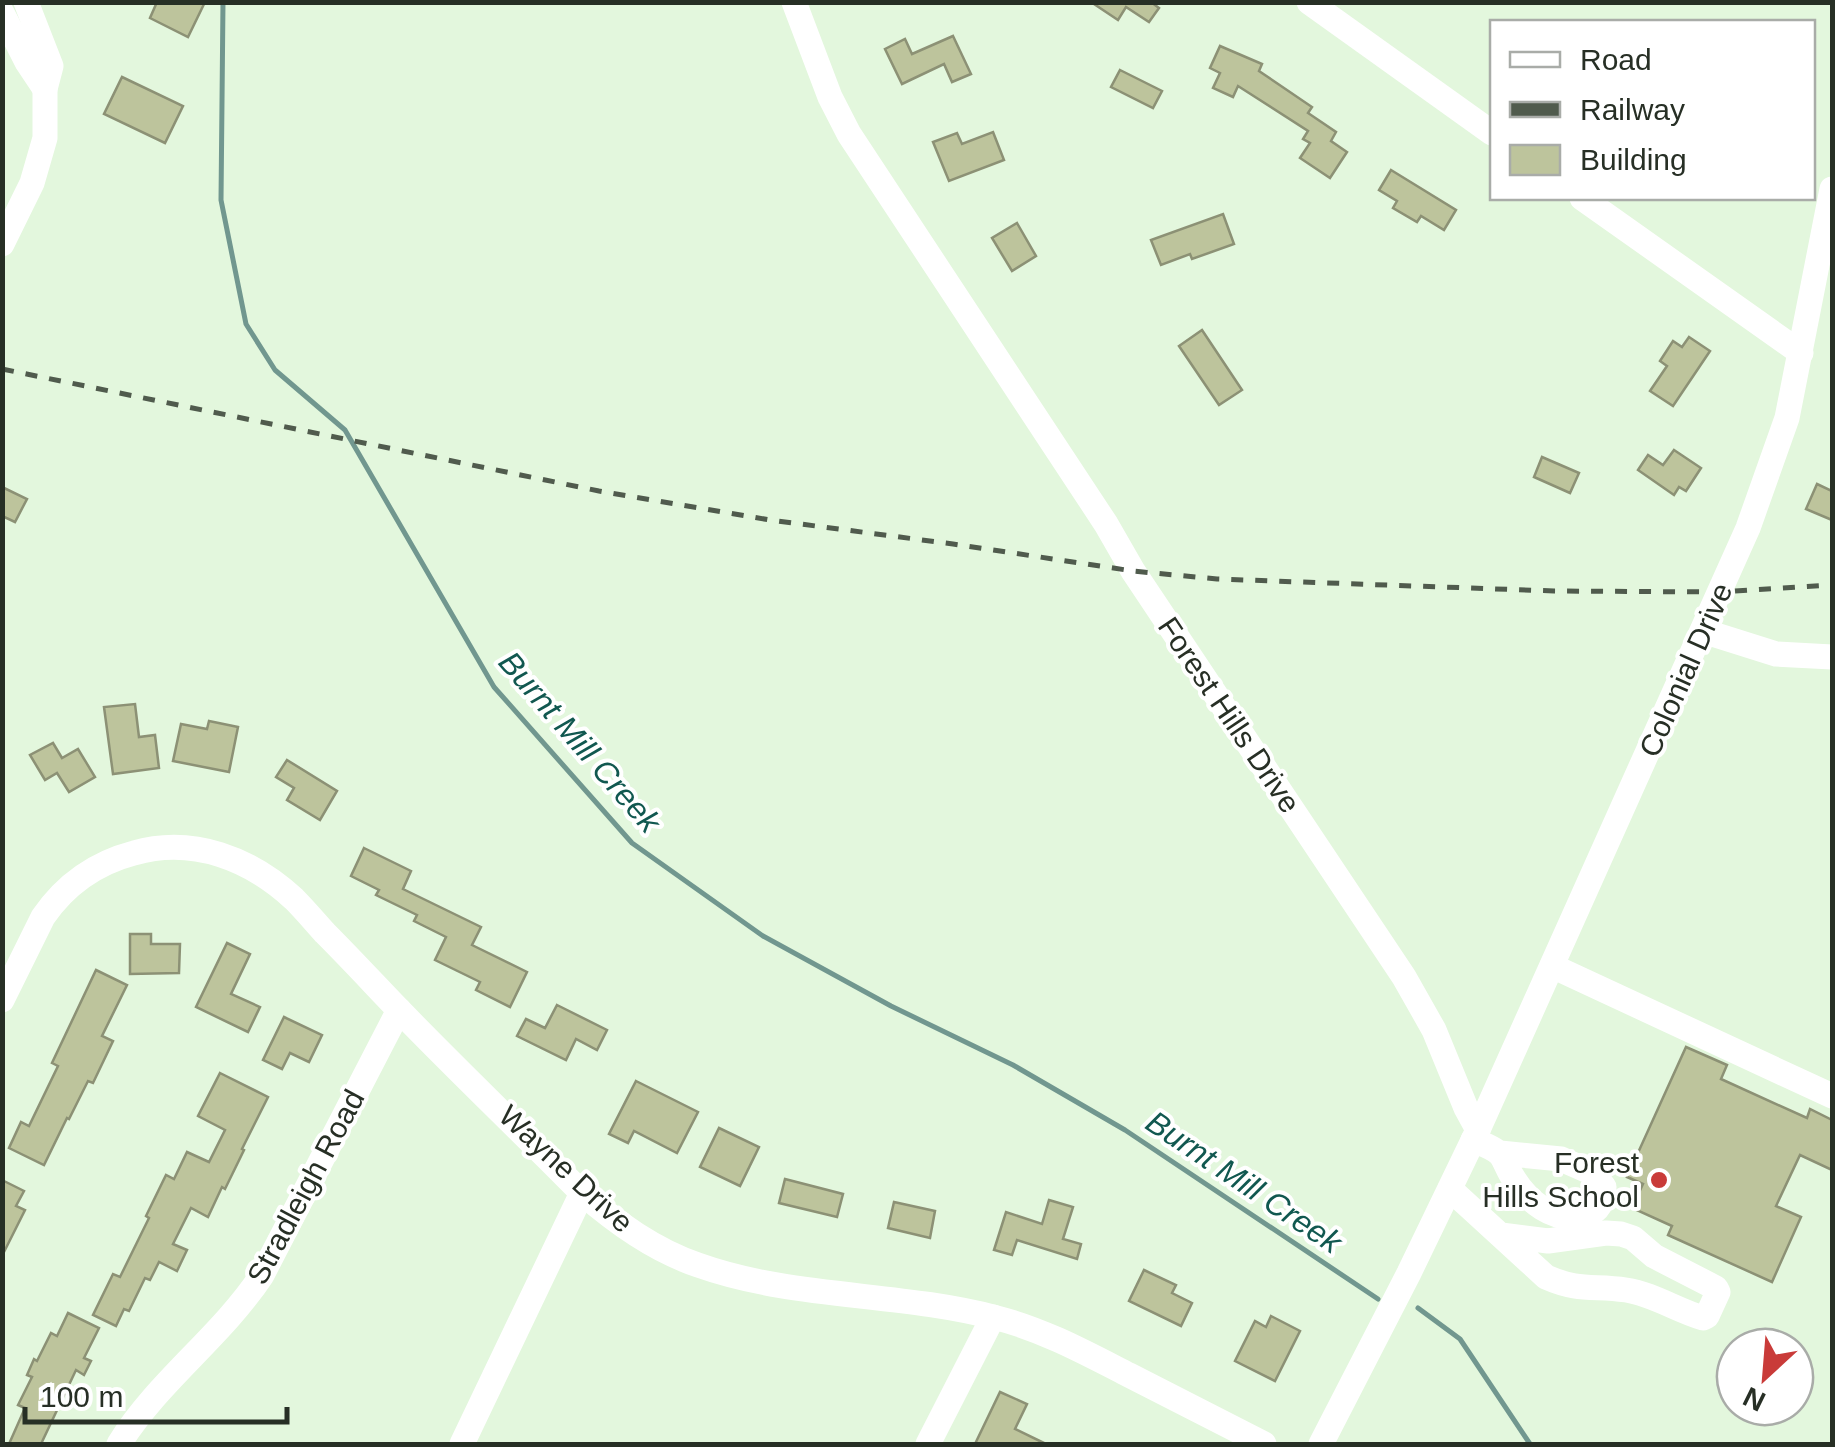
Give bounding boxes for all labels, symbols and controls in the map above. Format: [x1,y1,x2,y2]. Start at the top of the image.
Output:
legend [1490,20,1815,200]
text: Road [1580,43,1652,76]
text: Railway [1580,93,1685,126]
text: Building [1580,143,1687,176]
street label: Colonial Drive [1632,578,1739,762]
street label: Forest Hills Drive [1152,611,1307,819]
water label: Burnt Mill Creek [492,644,670,841]
street label: Stradleigh Road [240,1084,371,1289]
street label: Wayne Drive [493,1098,640,1239]
water label: Burnt Mill Creek [1140,1103,1350,1262]
place label: Forest Hills School [1482,1146,1640,1213]
marker: Forest Hills School [1648,1169,1670,1191]
north arrow [1715,1327,1815,1427]
scale bar [25,1362,288,1424]
text: 100 m [40,1380,123,1413]
text: N [1738,1381,1770,1417]

